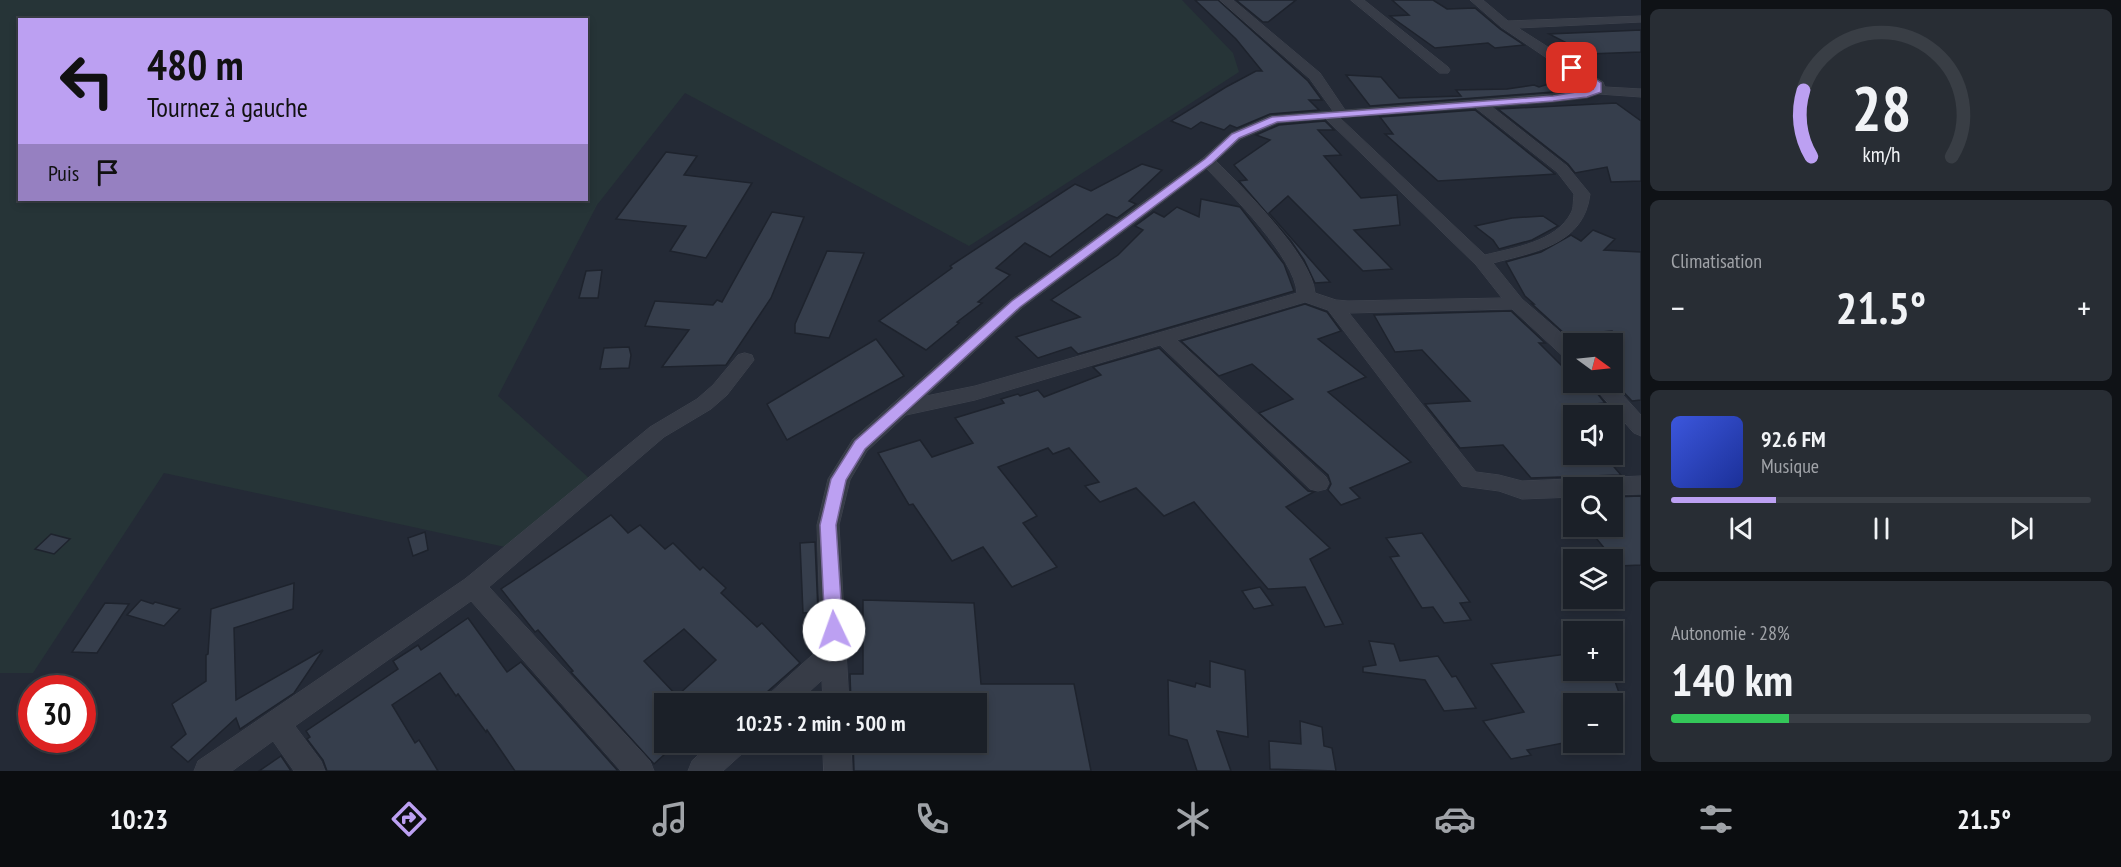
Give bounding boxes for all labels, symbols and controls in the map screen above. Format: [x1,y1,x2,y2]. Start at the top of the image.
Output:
text: 480 m [147,37,244,92]
icon: left [48,42,126,120]
pin [1546,42,1597,93]
icon: arrive [1555,51,1588,84]
text: 28 [1851,67,1911,148]
text: Tournez à gauche [147,90,308,124]
text: km/h [1862,140,1900,168]
icon: arrive [91,156,124,189]
text: Puis [48,159,79,187]
text: Climatisation [1671,248,1762,274]
text: 21.5° [1836,278,1926,336]
text: − [1671,286,1685,329]
text: + [2077,286,2091,329]
north arrow [1563,333,1623,393]
map controls [1563,333,1623,753]
button: sound [1563,405,1623,465]
text: 92.6 FM [1761,425,1826,453]
text: Musique [1761,453,1819,479]
button: search [1563,477,1623,537]
icon: previous [1725,512,1758,545]
icon: pause [1865,512,1898,545]
icon: next [2005,512,2038,545]
button: layers [1563,549,1623,609]
position arrow [802,598,866,662]
text: Autonomie · 28% [1671,620,1790,646]
button: + [1563,621,1623,681]
text: 140 km [1671,650,1793,708]
speed limit sign: 30 [18,675,96,753]
button: − [1563,693,1623,753]
text: 10:25 · 2 min · 500 m [735,709,906,737]
icon: directions [388,798,430,840]
icon: music [649,798,691,840]
icon: phone [911,798,953,840]
icon: climate [1172,798,1214,840]
icon: car [1434,798,1476,840]
icon: filters [1695,798,1737,840]
text: 10:23 [110,802,168,836]
text: 21.5° [1957,802,2011,836]

